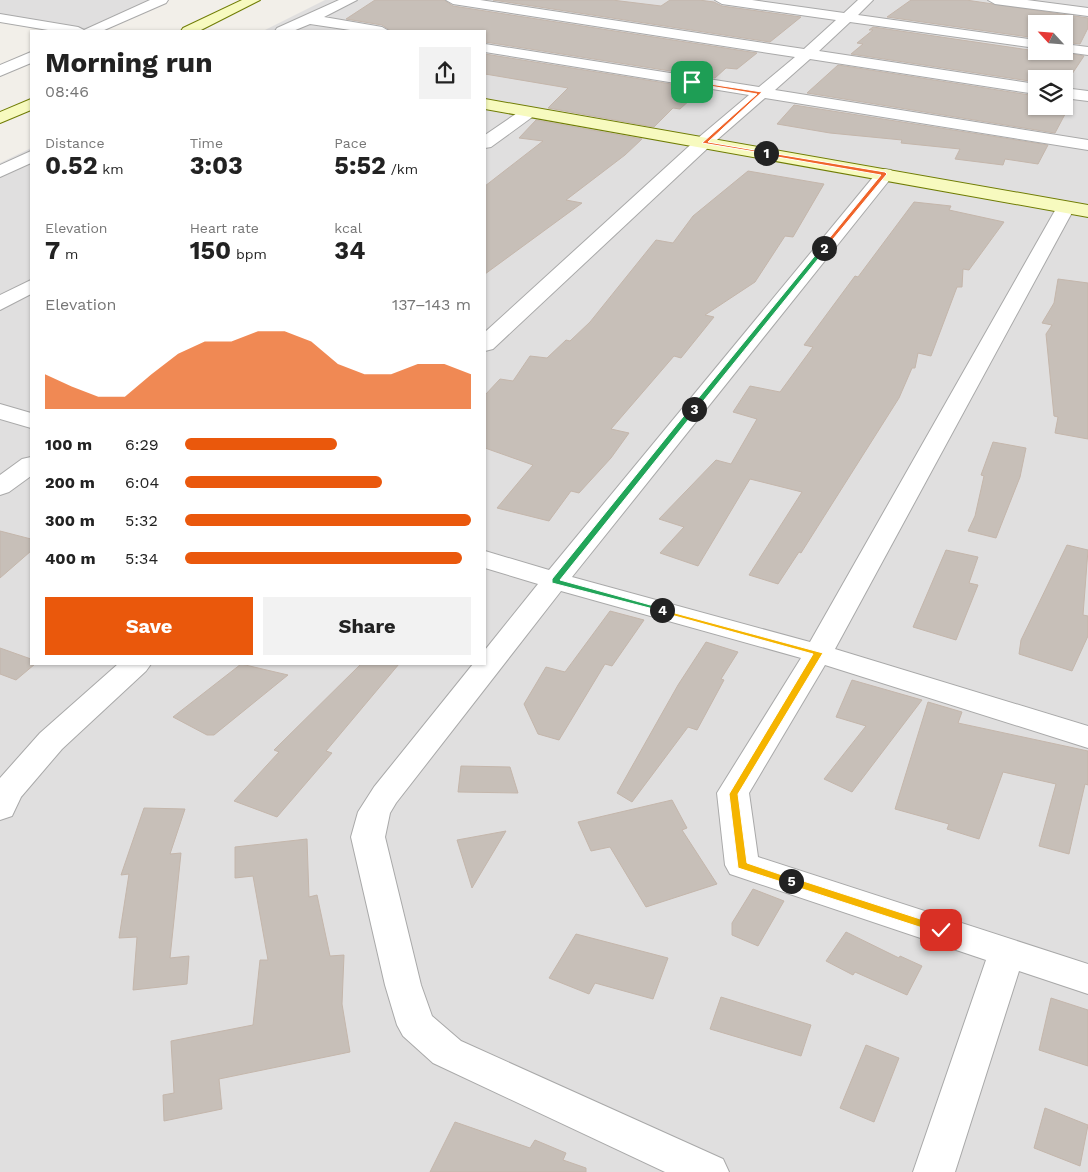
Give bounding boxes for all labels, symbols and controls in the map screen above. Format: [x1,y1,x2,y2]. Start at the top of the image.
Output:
north arrow [1028,15,1072,60]
map controls [1028,15,1073,115]
text: Morning run [45,46,213,79]
button: share [419,47,471,99]
pin [671,61,713,103]
icon: arrive [678,68,706,96]
button: layers [1028,70,1073,115]
text: 08:46 [45,82,89,101]
text: Distance [45,135,105,151]
text: Time [190,135,223,151]
text: Pace [334,135,367,151]
pin: 1 [754,140,778,166]
text: 1 [763,145,770,161]
text: 0.52 [45,151,98,180]
text: 3:03 [190,151,243,180]
text: 5:52 [334,151,386,180]
text: km [98,161,124,177]
text: /km [386,161,418,177]
text: Elevation [45,220,108,236]
text: Heart rate [190,220,259,236]
text: kcal [334,220,362,236]
text: 7 [45,236,60,265]
text: 150 [190,236,231,265]
text: 34 [334,236,365,265]
pin: 2 [812,236,836,260]
text: 2 [820,240,829,256]
text: m [60,246,78,262]
text: bpm [231,246,267,262]
text: Elevation [45,295,116,314]
text: 137–143 m [392,295,471,314]
pin: 3 [682,396,706,422]
text: 3 [690,401,699,417]
text: 100 m [45,435,92,454]
text: 6:29 [125,435,159,454]
text: 200 m [45,473,95,492]
text: 6:04 [125,473,159,492]
text: 300 m [45,511,95,530]
text: 5:32 [125,511,158,530]
text: 400 m [45,549,96,568]
text: 5:34 [125,549,158,568]
button: Save [45,597,253,655]
button: Share [263,597,471,655]
pin: 4 [650,598,674,622]
text: 4 [658,602,667,618]
pin: 5 [778,868,804,894]
text: 5 [787,873,796,889]
pin [920,909,962,951]
icon: check [927,916,955,944]

